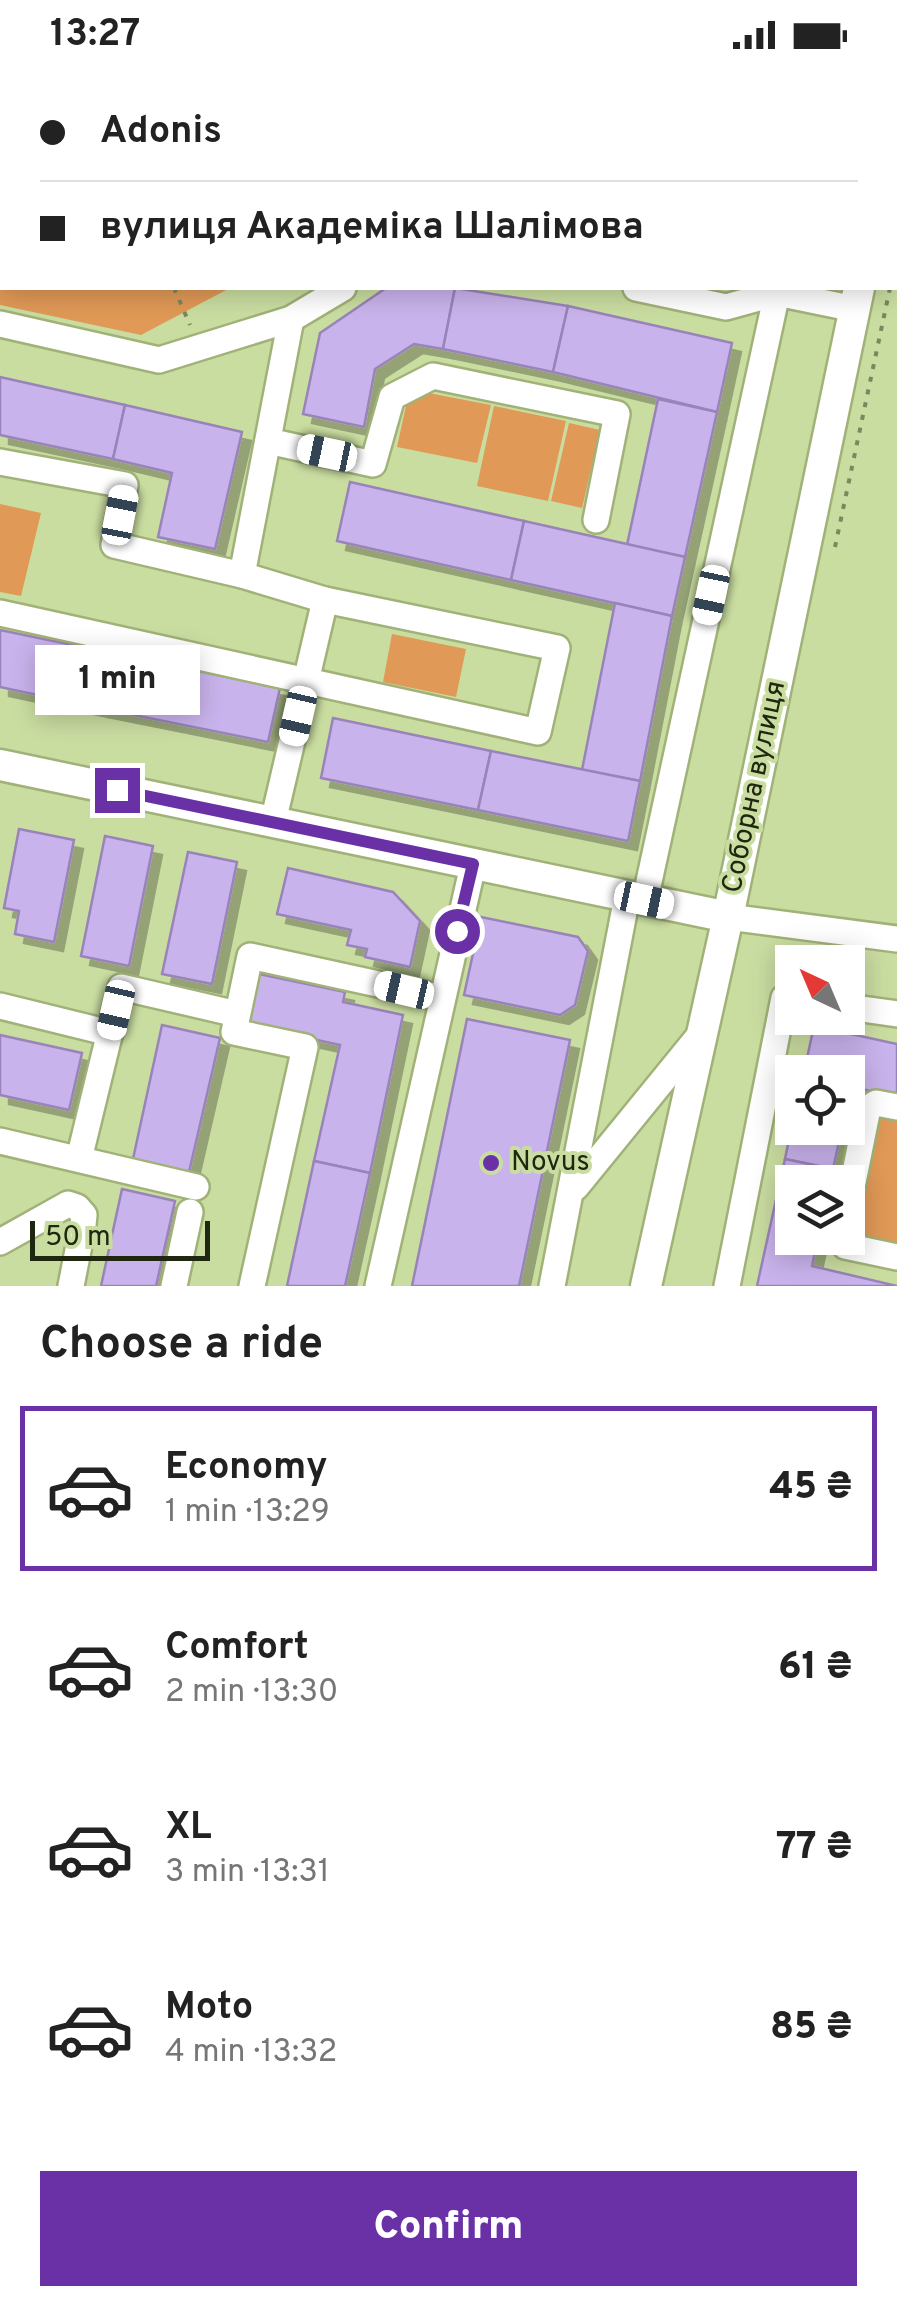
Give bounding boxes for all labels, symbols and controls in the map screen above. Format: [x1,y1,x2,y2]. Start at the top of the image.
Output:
text: 13:27 [50,11,140,60]
text: Adonis [100,108,222,157]
text: вулиця Академіка Шалімова [100,204,644,253]
car [295,432,359,474]
car [100,483,140,547]
car [690,563,732,627]
callout: 1 min [34,645,200,715]
text: 1 min [78,660,157,700]
street label: Соборна вулиця [715,678,795,896]
car [277,683,319,749]
route end [95,768,140,813]
car [612,879,676,921]
route start [435,909,480,954]
north arrow [775,945,865,1035]
map controls [775,945,865,1255]
car [371,969,437,1011]
car [95,977,137,1043]
button: locate [775,1055,865,1145]
place label: Novus [511,1145,590,1181]
marker: Novus [480,1152,502,1174]
button: layers [775,1165,865,1255]
scale bar [30,1216,210,1260]
text: 50 m [45,1220,111,1256]
text: Choose a ride [40,1317,323,1374]
icon: car [45,1444,135,1534]
text: Economy [165,1444,327,1493]
text: 45 ₴ [769,1464,852,1513]
text: 1 min · 13:29 [165,1493,330,1533]
icon: car [45,1624,135,1714]
text: Comfort [165,1624,309,1673]
text: 61 ₴ [778,1644,852,1693]
text: 2 min · 13:30 [165,1673,338,1713]
icon: car [45,1804,135,1894]
text: XL [165,1804,212,1853]
text: 77 ₴ [776,1824,852,1873]
text: 3 min · 13:31 [165,1853,330,1893]
icon: car [45,1984,135,2074]
text: Moto [165,1984,253,2033]
text: 85 ₴ [770,2004,852,2053]
text: 4 min · 13:32 [165,2033,337,2073]
button: Confirm [40,2171,857,2286]

